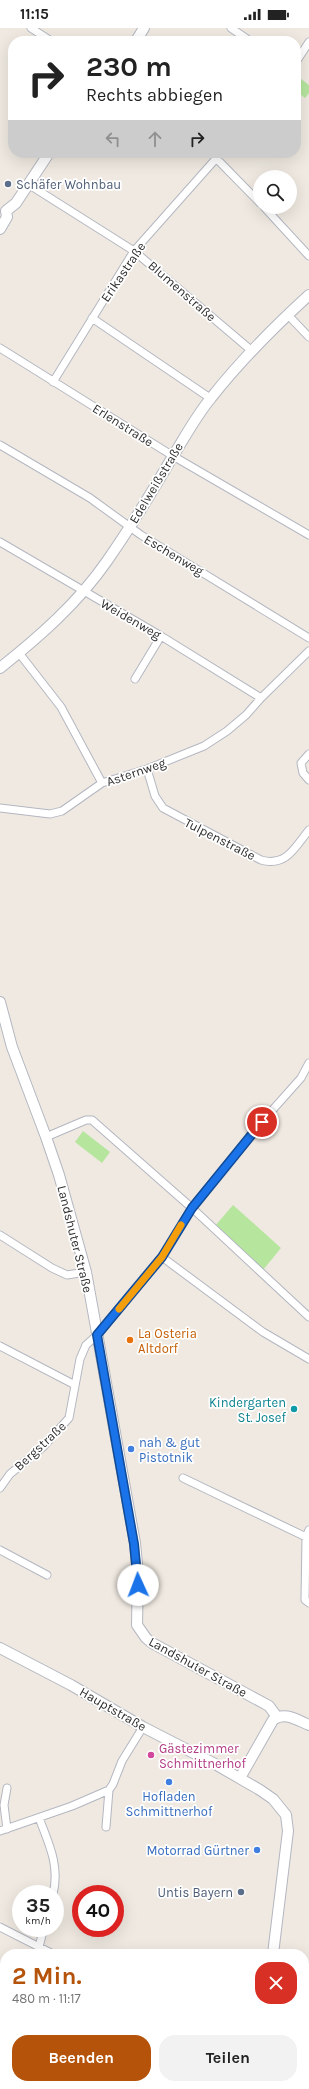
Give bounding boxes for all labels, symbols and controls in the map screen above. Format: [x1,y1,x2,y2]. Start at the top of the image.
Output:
text: 11:15 [20,5,49,23]
text: 230 m [86,50,172,83]
icon: right [20,52,72,104]
text: Rechts abbiegen [86,84,223,106]
icon: left [102,128,124,150]
icon: ahead [144,128,166,150]
icon: right [186,128,208,150]
map controls [253,170,297,214]
button: search [253,170,297,214]
place label: Schäfer Wohnbau [16,177,121,192]
marker: Schäfer Wohnbau [3,179,13,189]
street label: Erikastraße [98,239,149,305]
street label: Blumenstraße [145,258,219,325]
street label: Erlenstraße [90,401,156,450]
street label: Edelweißstraße [126,440,186,526]
street label: Eschenweg [142,531,207,579]
street label: Weidenweg [98,596,165,643]
street label: Asternweg [104,755,168,789]
street label: Tulpenstraße [182,815,258,863]
pin [245,1105,279,1139]
icon: arrive [251,1111,273,1133]
street label: Landshuter Straße [54,1184,96,1294]
place label: La Osteria Altdorf [138,1326,197,1356]
marker: La Osteria Altdorf [125,1335,135,1345]
place label: Kindergarten St. Josef [209,1395,287,1425]
marker: Kindergarten St. Josef [289,1404,299,1414]
street label: Bergstraße [11,1418,69,1474]
place label: nah & gut Pistotnik [139,1435,200,1465]
marker: nah & gut Pistotnik [126,1444,136,1454]
position arrow [117,1564,159,1606]
street label: Landshuter Straße [146,1634,250,1700]
street label: Hauptstraße [77,1684,149,1734]
place label: Gästezimmer Schmittnerhof [159,1741,246,1771]
marker: Gästezimmer Schmittnerhof [146,1750,156,1760]
marker: Hofladen Schmittnerhof [164,1777,174,1787]
place label: Hofladen Schmittnerhof [126,1789,213,1819]
place label: Motorrad Gürtner [146,1843,249,1858]
marker: Motorrad Gürtner [252,1845,262,1855]
speed limit sign: 40 [72,1885,124,1937]
place label: Untis Bayern [157,1885,233,1900]
marker: Untis Bayern [236,1887,246,1897]
text: 35 [26,1894,50,1917]
text: km/h [25,1915,51,1927]
text: 2 Min. [12,1962,82,1990]
button: close [255,1962,297,2004]
text: 480 m · 11:17 [12,1991,81,2006]
button: Beenden [12,2035,151,2081]
button: Teilen [159,2035,297,2081]

